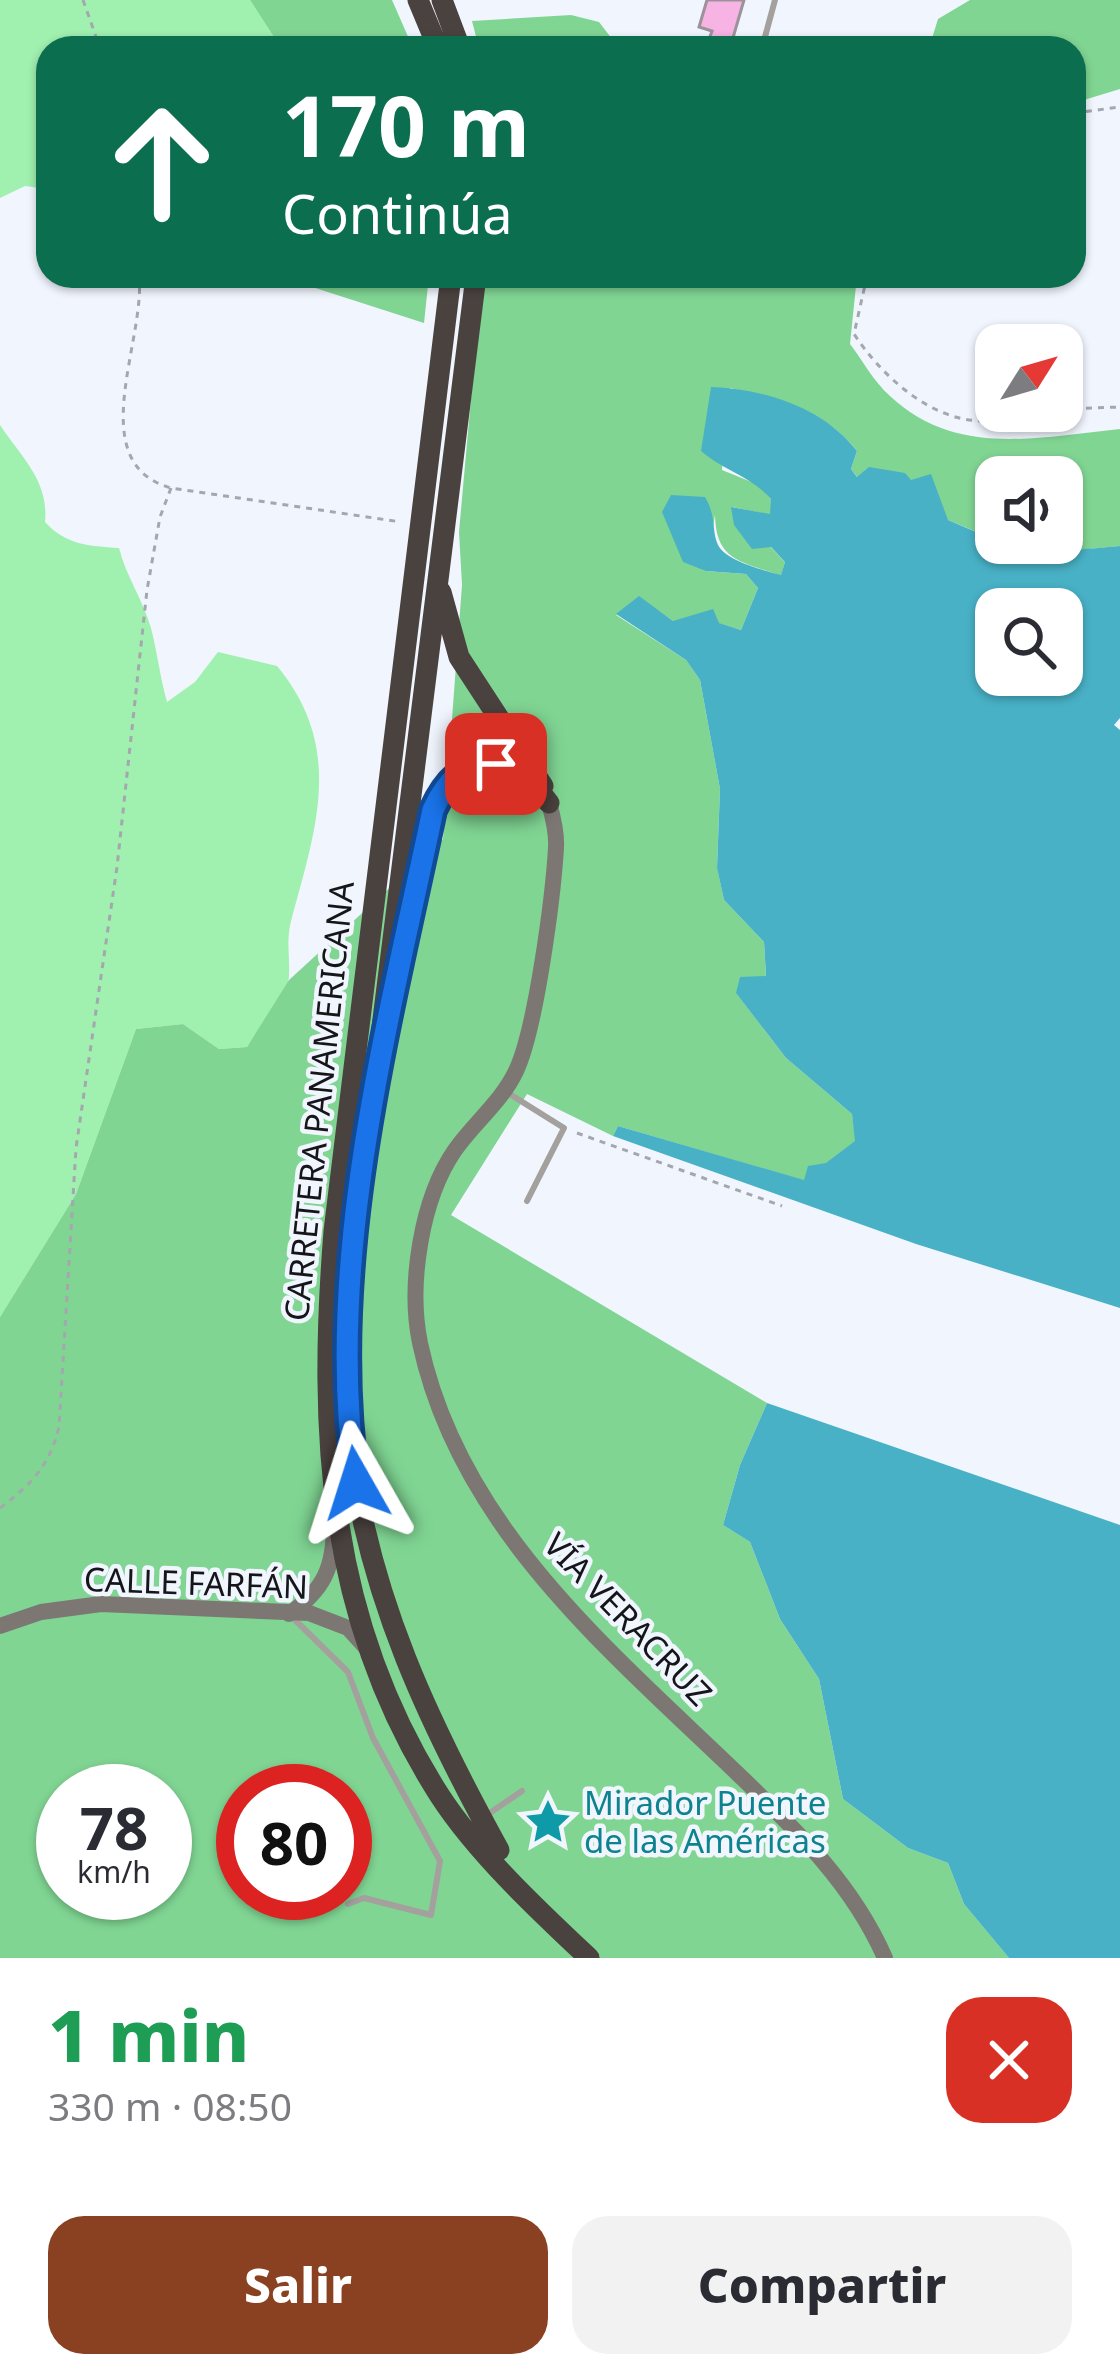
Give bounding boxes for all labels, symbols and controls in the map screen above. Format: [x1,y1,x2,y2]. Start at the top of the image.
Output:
text: 170 m [282,67,530,182]
icon: ahead [84,84,240,240]
text: Continúa [282,176,513,250]
north arrow [975,324,1083,432]
map controls [975,324,1083,696]
button: sound [975,456,1083,564]
button: search [975,588,1083,696]
pin [445,713,547,815]
icon: arrive [463,731,529,797]
street label: CARRETERA PANAMERICANA [273,878,364,1323]
position arrow [293,1420,419,1546]
street label: VÍA VERACRUZ [534,1522,722,1715]
street label: CALLE FARFÁN [83,1556,309,1609]
speed limit sign: 80 [216,1764,372,1920]
place label: Mirador Puente de las Américas [584,1780,826,1863]
text: 78 [80,1786,148,1868]
place icon: Mirador Puente de las Américas [523,1797,573,1847]
text: km/h [77,1851,151,1892]
text: 1 min [48,1985,249,2083]
button: close [946,1997,1072,2123]
text: 330 m · 08:50 [48,2079,292,2132]
button: Salir [48,2216,548,2354]
button: Compartir [572,2216,1072,2354]

